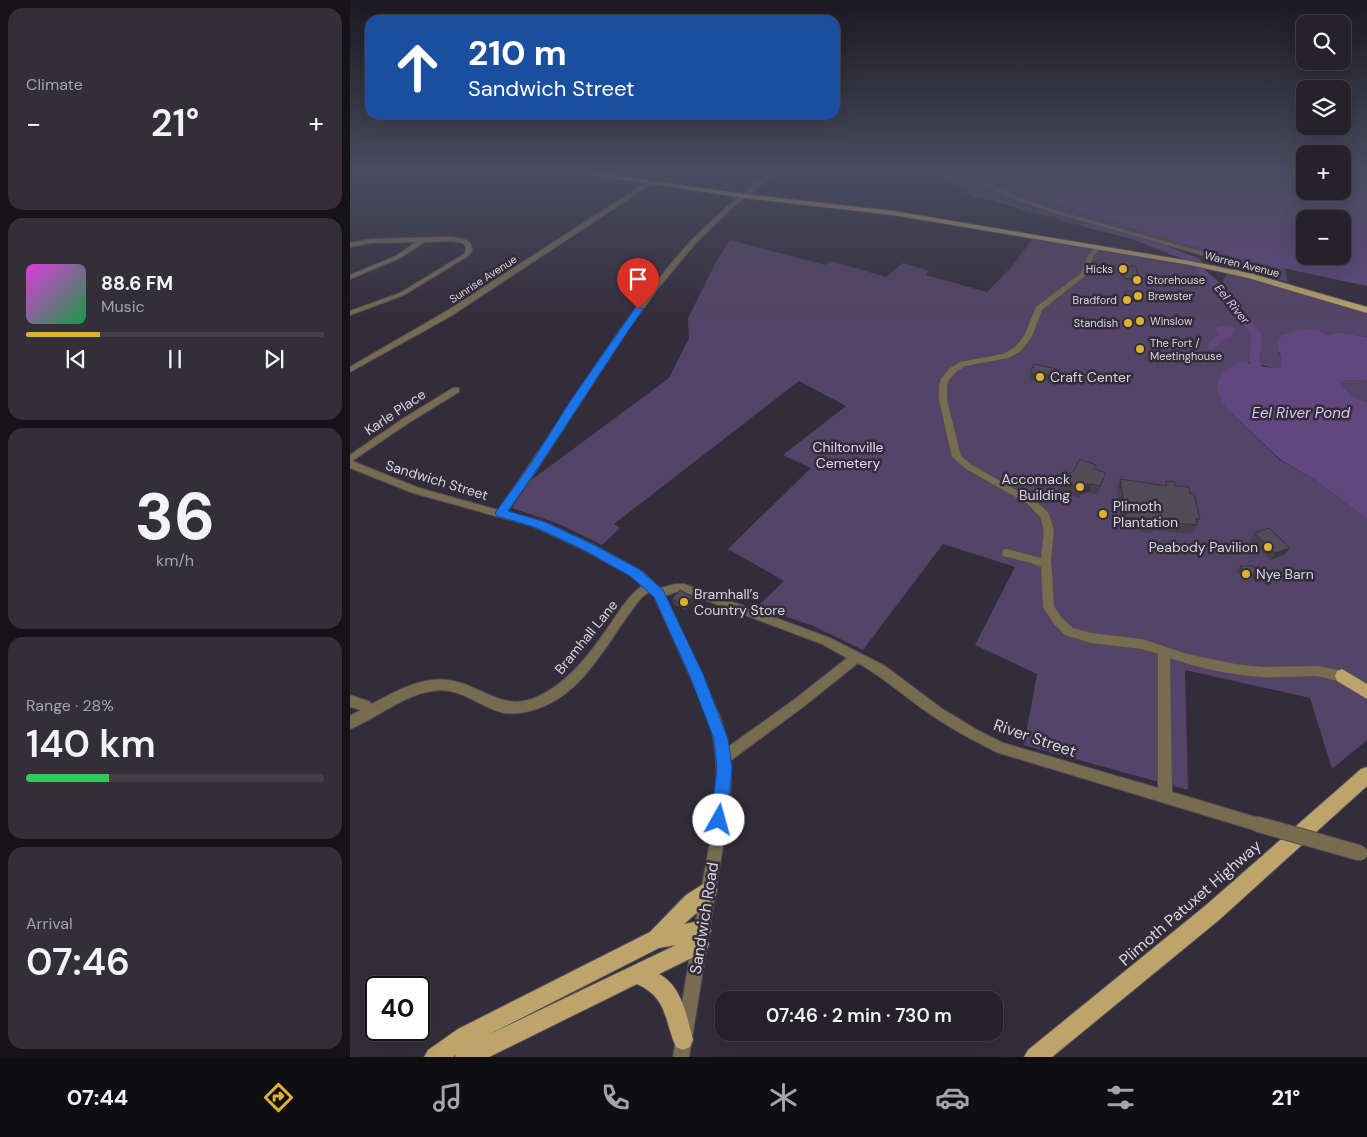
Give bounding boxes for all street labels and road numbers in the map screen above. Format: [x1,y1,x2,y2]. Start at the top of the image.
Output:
street label: Warren Avenue [1203,248,1281,280]
street label: Sunrise Avenue [447,252,519,306]
street label: Karle Place [361,385,429,439]
street label: Sandwich Street [384,456,490,504]
street label: Bramhall Lane [551,596,621,678]
street label: River Street [991,714,1079,762]
street label: Plimoth Patuxet Highway [1115,835,1266,971]
street label: Sandwich Road [685,860,723,976]

